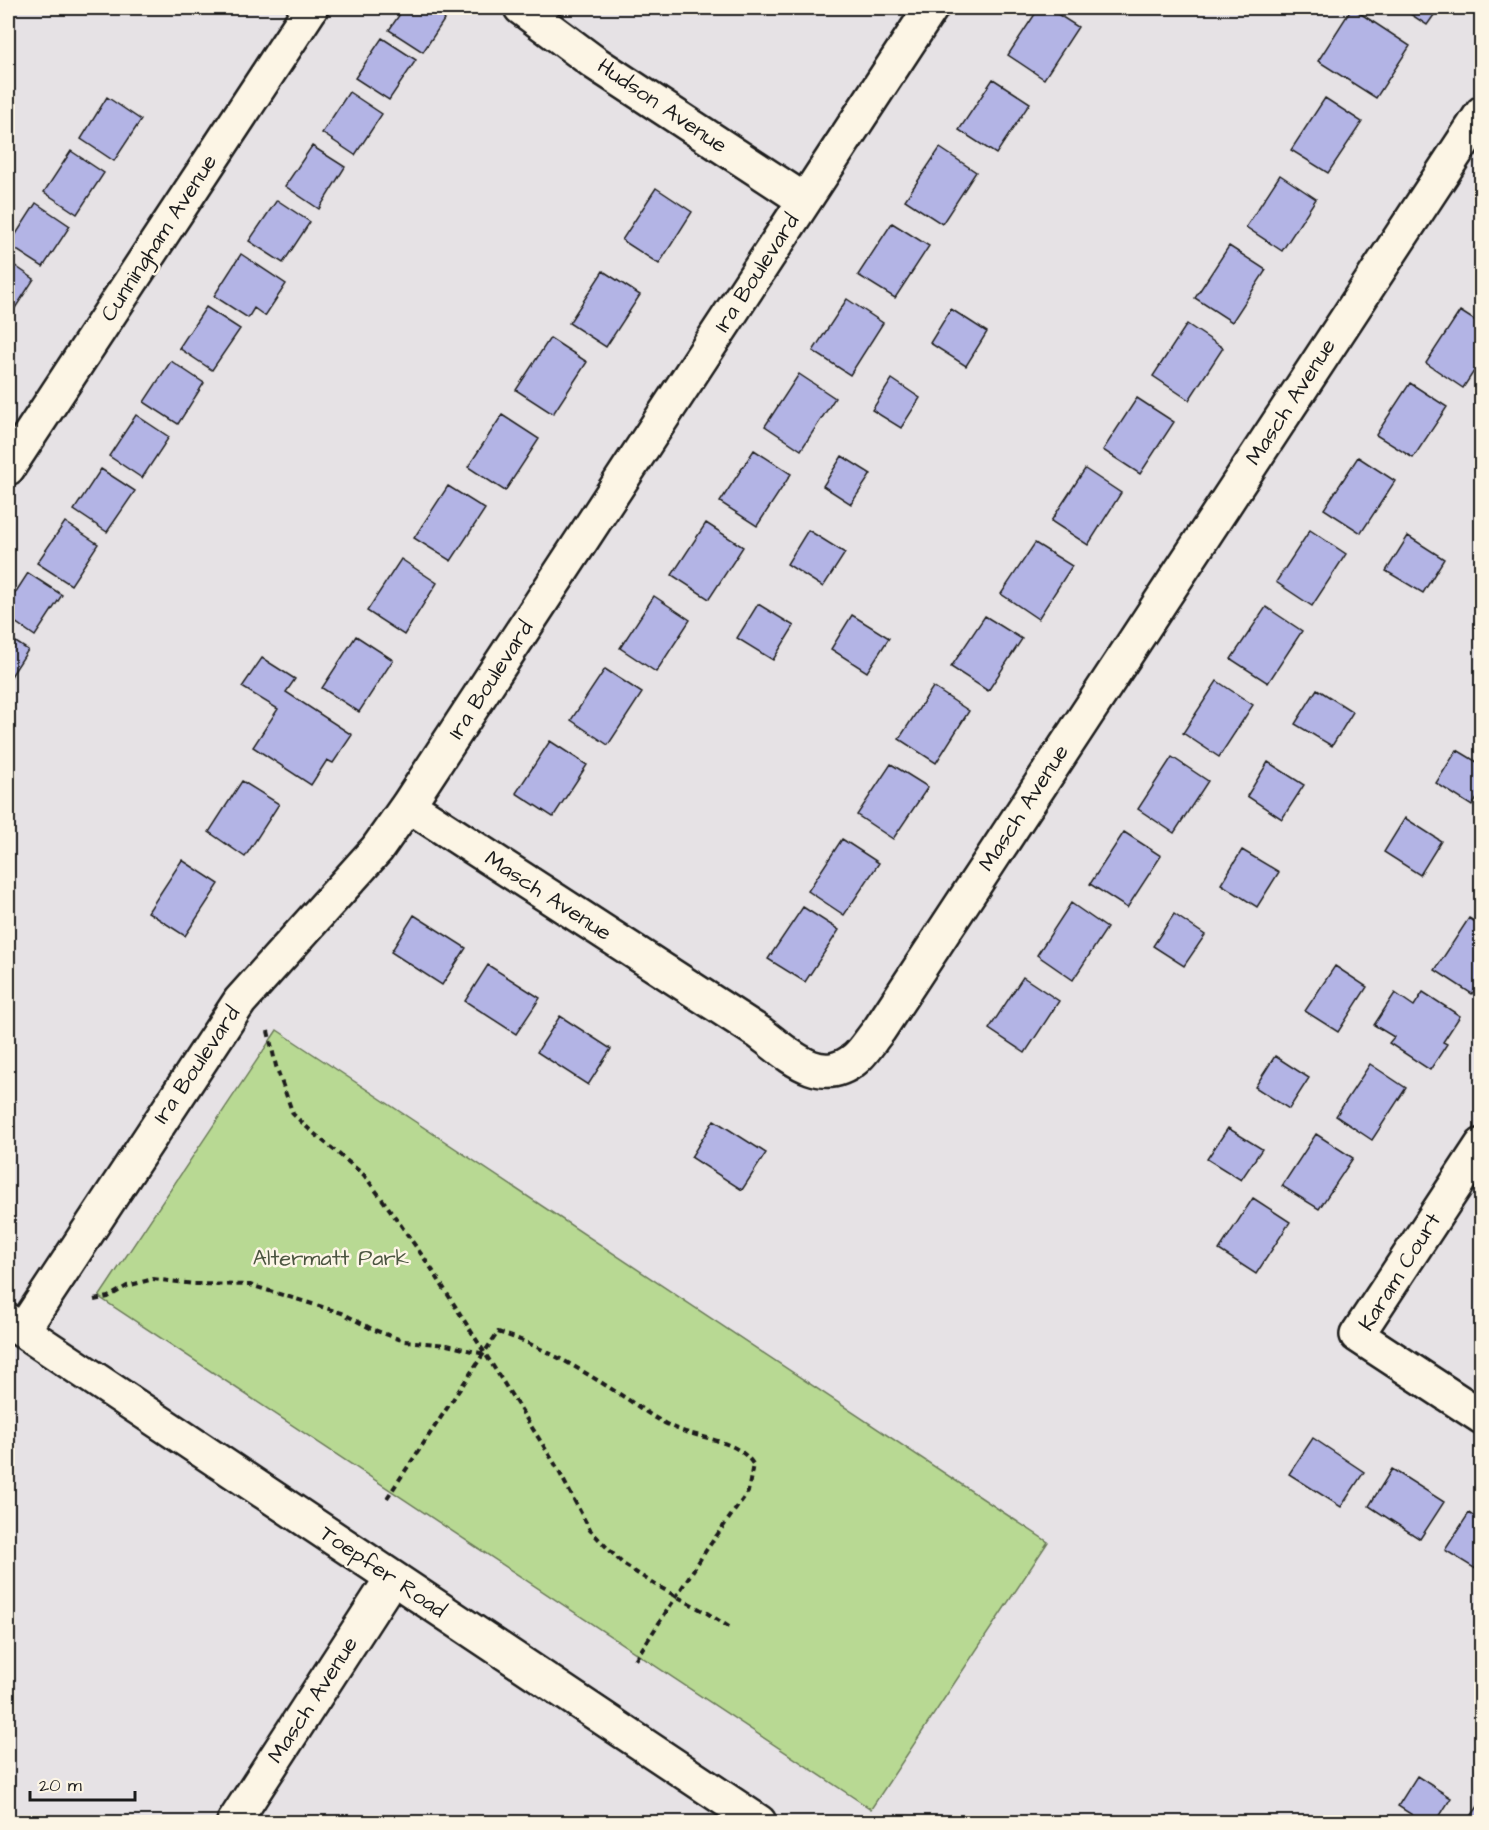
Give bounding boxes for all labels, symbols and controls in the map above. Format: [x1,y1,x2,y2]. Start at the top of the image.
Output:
street label: Hudson Avenue [591,51,733,161]
street label: Cunningham Avenue [93,148,226,328]
street label: Ira Boulevard [707,208,807,338]
street label: Masch Avenue [1238,332,1344,471]
street label: Ira Boulevard [441,615,541,745]
street label: Masch Avenue [971,738,1077,877]
street label: Masch Avenue [479,843,618,949]
street label: Ira Boulevard [146,1000,248,1130]
street label: Karam Court [1351,1207,1449,1337]
park label: Altermatt Park [253,1243,410,1274]
street label: Toepfer Road [314,1518,452,1626]
street label: Masch Avenue [260,1630,366,1769]
scale bar [30,1764,135,1802]
text: 20 m [39,1773,82,1798]

